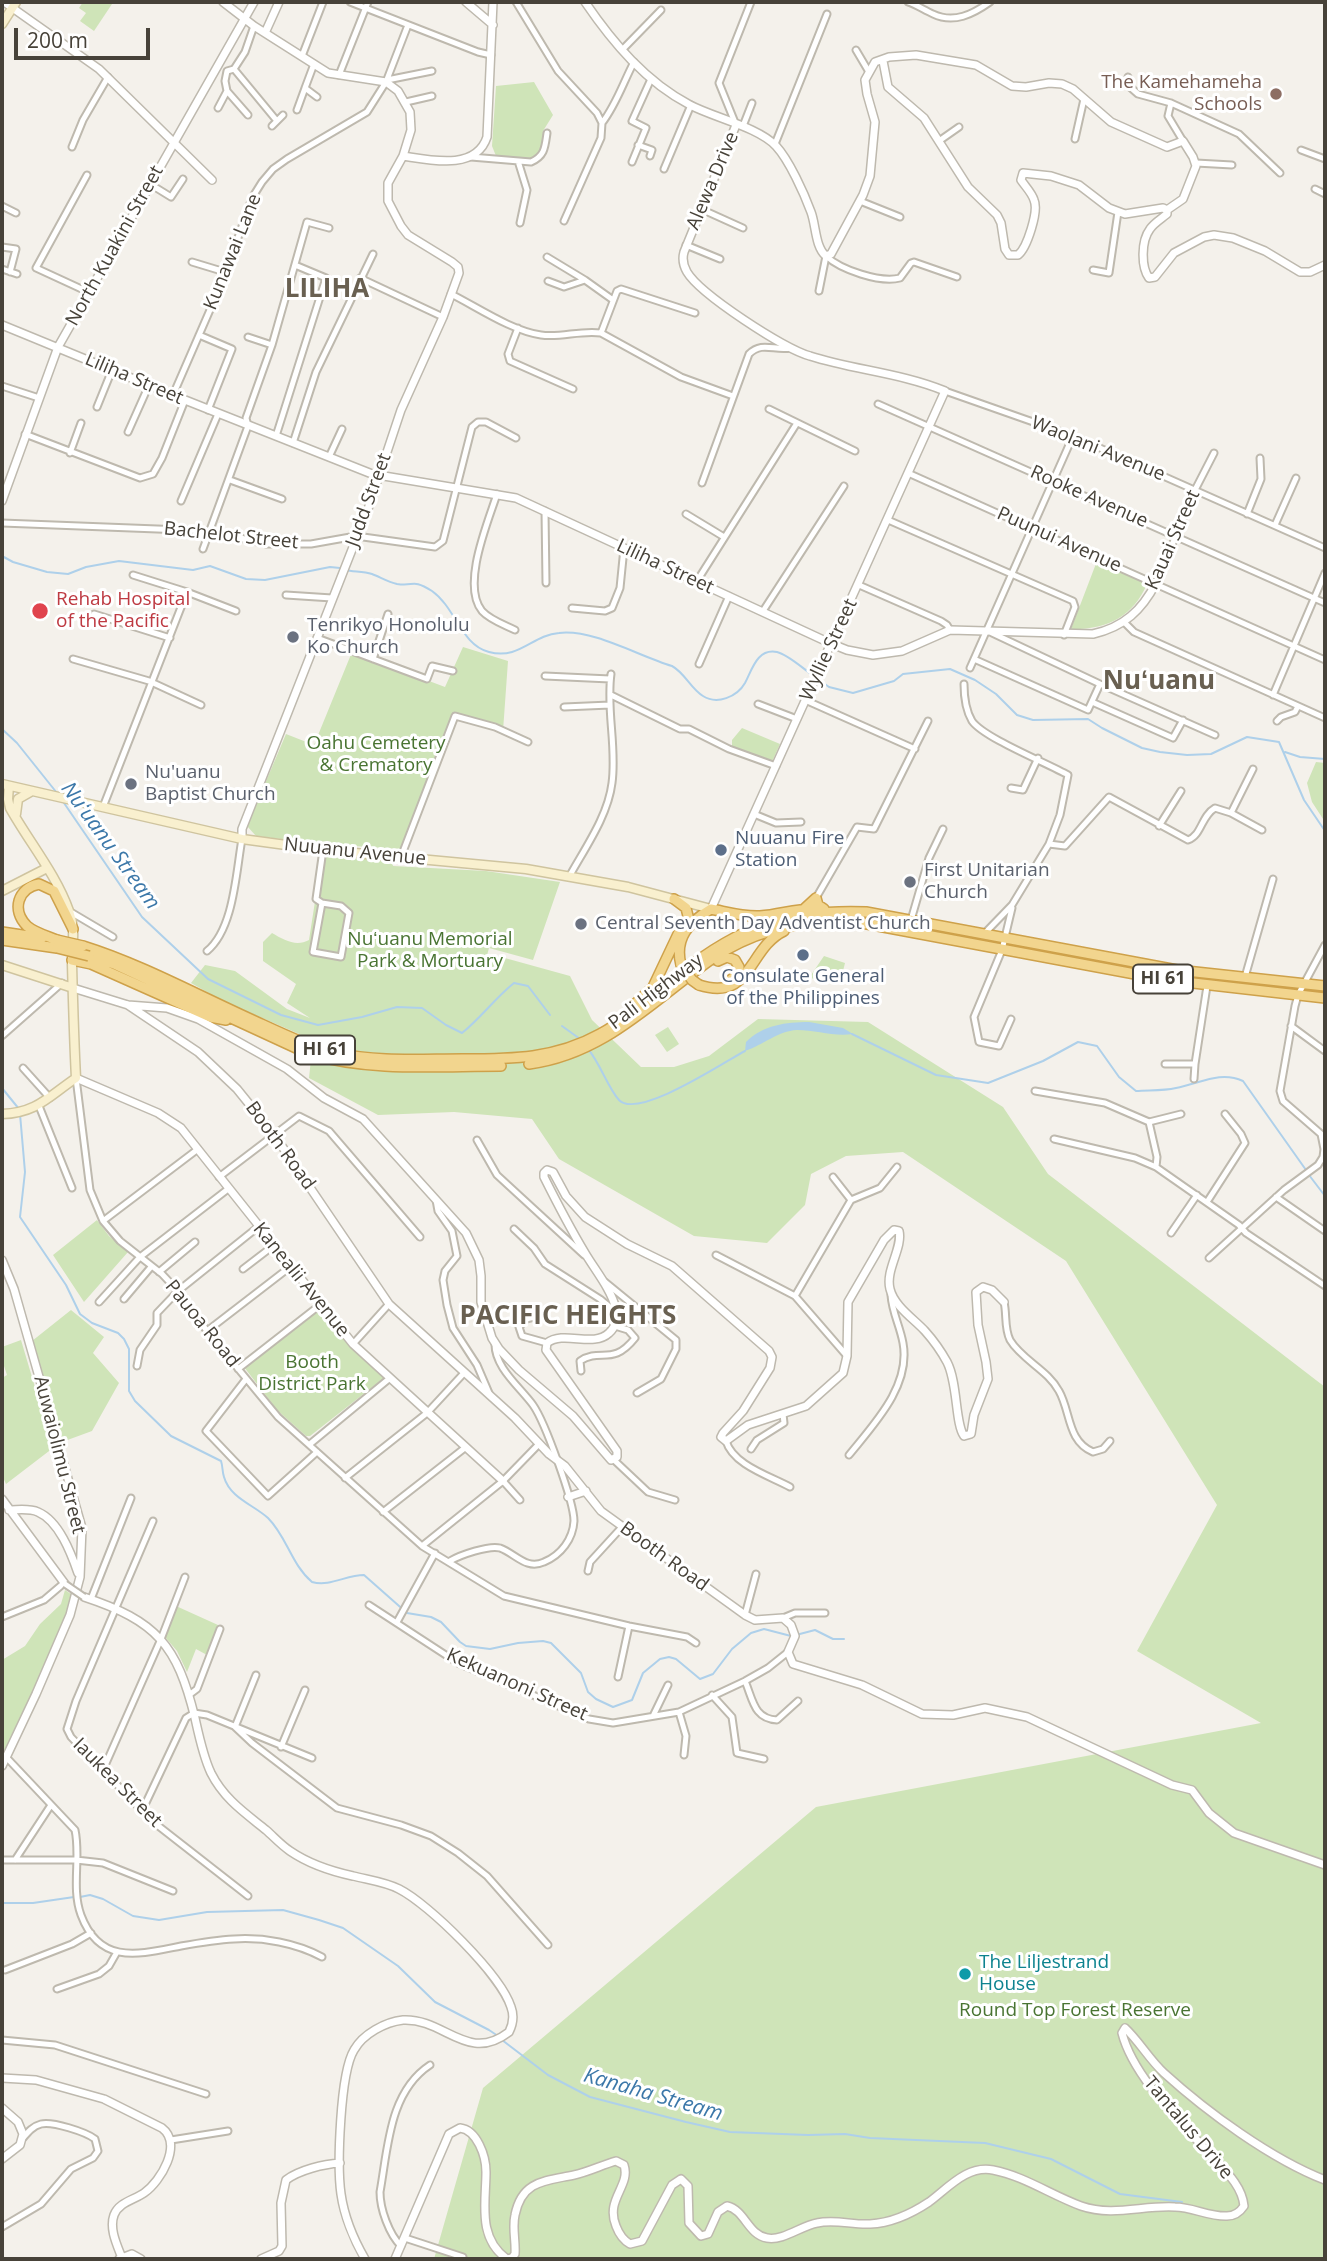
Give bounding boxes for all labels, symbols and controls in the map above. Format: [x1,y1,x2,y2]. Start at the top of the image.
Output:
scale bar [18,14,154,58]
text: 200 m [27,26,88,54]
place label: The Kamehameha Schools [1101,72,1262,116]
marker: The Kamehameha Schools [1268,86,1284,102]
street label: Alewa Drive [682,129,744,233]
street label: North Kuakini Street [61,162,169,330]
street label: Kunawai Lane [199,191,267,313]
district label: LILIHA [280,274,374,306]
street label: Liliha Street [81,348,187,410]
street label: Waolani Avenue [1028,412,1168,486]
street label: Judd Street [342,450,396,550]
street label: Rooke Avenue [1027,461,1151,533]
street label: Kauai Street [1141,486,1205,594]
street label: Puunui Avenue [993,502,1125,578]
street label: Bachelot Street [163,518,299,554]
street label: Liliha Street [613,535,717,599]
place label: Rehab Hospital of the Pacific [56,589,190,633]
street label: Wyllie Street [795,595,863,705]
marker: Rehab Hospital of the Pacific [30,601,50,621]
place label: Tenrikyo Honolulu Ko Church [307,615,470,659]
marker: Tenrikyo Honolulu Ko Church [285,629,301,645]
district label: Nuʻuanu [1103,666,1215,698]
park label: Oahu Cemetery & Crematory [306,733,446,777]
place label: Nu'uanu Baptist Church [145,762,276,806]
marker: Nu'uanu Baptist Church [123,776,139,792]
water label: Nuʻuanu Stream [55,777,165,915]
place label: Nuuanu Fire Station [735,828,844,872]
street label: Nuuanu Avenue [283,833,427,871]
marker: Nuuanu Fire Station [713,842,729,858]
place label: First Unitarian Church [924,860,1050,904]
marker: First Unitarian Church [902,874,918,890]
place label: Central Seventh Day Adventist Church [595,913,931,935]
marker: Central Seventh Day Adventist Church [573,916,589,932]
park label: Nuʻuanu Memorial Park & Mortuary [347,929,513,973]
marker: Consulate General of the Philippines [795,947,811,963]
street label: Pali Highway [604,949,708,1035]
road number: HI 61 [1133,964,1193,994]
place label: Consulate General of the Philippines [721,966,885,1010]
road number: HI 61 [295,1036,355,1064]
street label: Booth Road [240,1097,320,1195]
street label: Kanealii Avenue [248,1218,354,1342]
street label: Pauoa Road [160,1276,244,1372]
district label: PACIFIC HEIGHTS [446,1301,690,1333]
park label: Booth District Park [258,1352,366,1396]
street label: Auwaiolimu Street [28,1374,90,1536]
street label: Booth Road [615,1517,713,1597]
street label: Kekuanoni Street [443,1644,591,1726]
street label: Iaukea Street [68,1734,166,1832]
place label: The Liljestrand House [979,1952,1109,1996]
marker: The Liljestrand House [957,1966,973,1982]
park label: Round Top Forest Reserve [959,2000,1191,2022]
water label: Kanaha Stream [581,2063,725,2127]
street label: Tantalus Drive [1138,2072,1238,2184]

